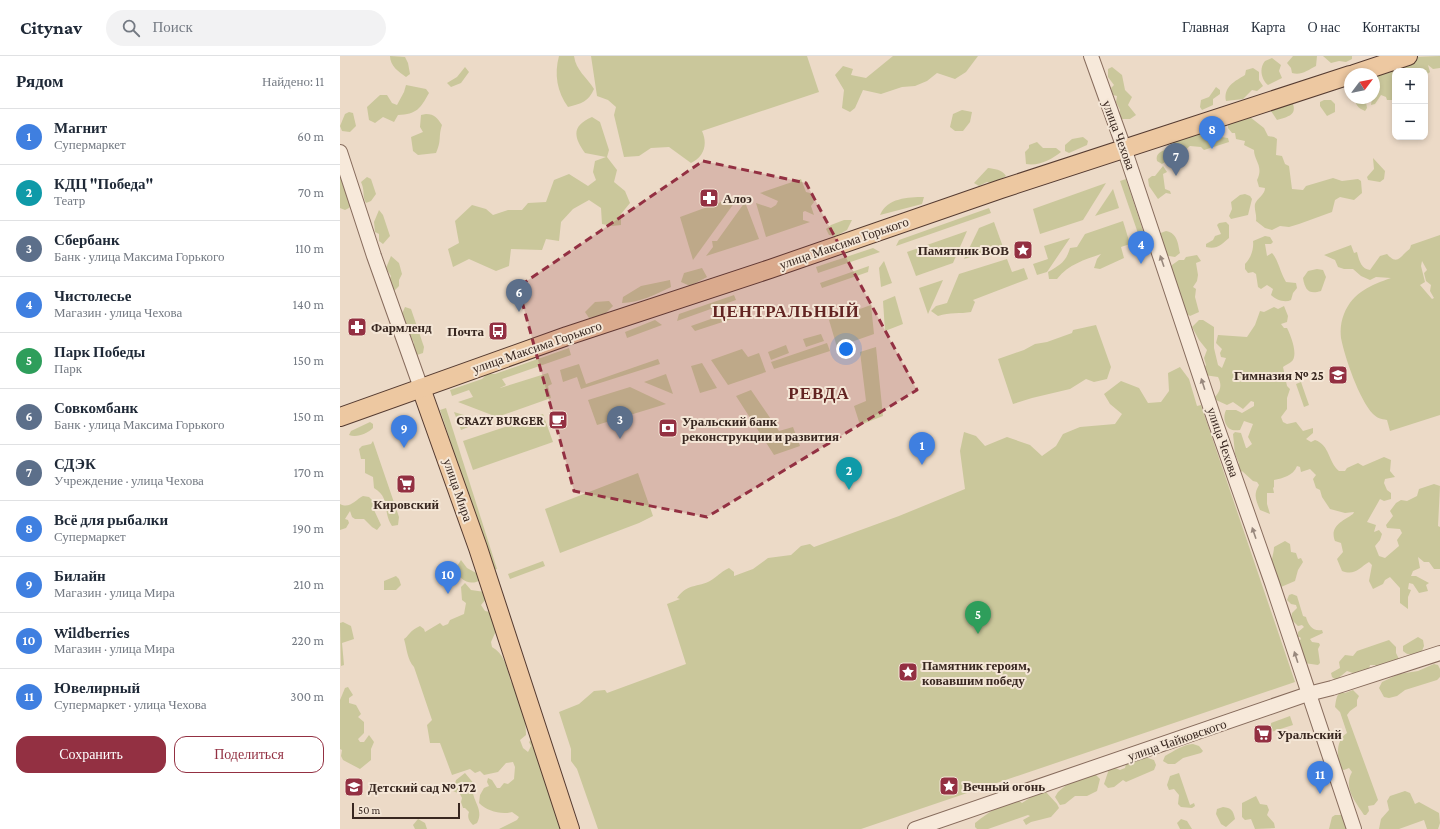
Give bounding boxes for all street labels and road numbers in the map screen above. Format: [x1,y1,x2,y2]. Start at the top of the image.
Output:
street label: улица Чехова [1099,98,1139,172]
street label: улица Максима Горького [777,214,911,272]
street label: улица Максима Горького [470,318,604,376]
street label: улица Чехова [1204,405,1242,479]
street label: улица Мира [440,457,476,524]
street label: улица Чайковского [1126,716,1228,764]

